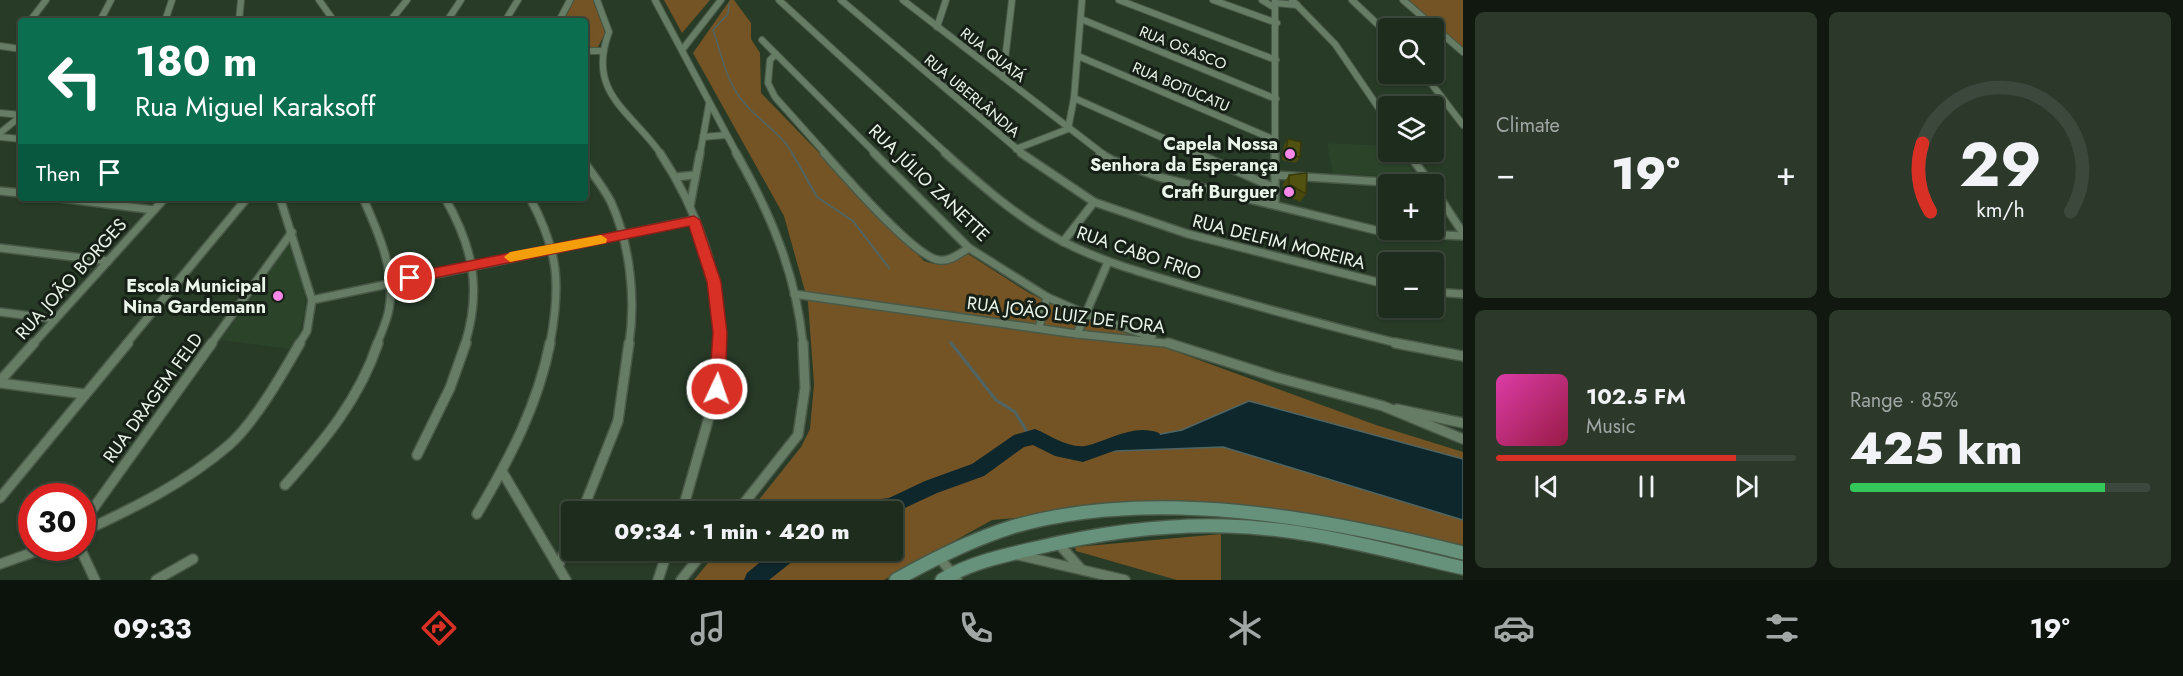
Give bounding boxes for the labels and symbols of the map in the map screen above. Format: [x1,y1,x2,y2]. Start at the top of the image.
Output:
street label: RUA OSASCO [1136,20,1230,76]
street label: RUA QUATÁ [956,22,1030,88]
street label: RUA UBERLÂNDIA [919,49,1025,143]
street label: RUA BOTUCATU [1129,57,1233,117]
street label: RUA JÚLIO ZANETTE [863,118,995,248]
place label: Capela Nossa Senhora da Esperança [1090,131,1278,178]
marker: Capela Nossa Senhora da Esperança [1283,147,1297,161]
place label: Craft Burguer [1161,179,1278,205]
marker: Craft Burguer [1282,185,1296,199]
street label: RUA DELFIM MOREIRA [1190,208,1368,276]
street label: RUA JOÃO BORGES [9,212,133,346]
street label: RUA CABO FRIO [1073,220,1205,286]
pin [384,252,435,303]
place label: Escola Municipal Nina Gardemann [123,273,266,320]
marker: Escola Municipal Nina Gardemann [271,289,285,303]
street label: RUA JOÃO LUIZ DE FORA [966,290,1167,340]
street label: RUA DRAGEM FELD [97,328,209,468]
position arrow [685,357,749,421]
speed limit sign: 30 [18,483,96,561]

